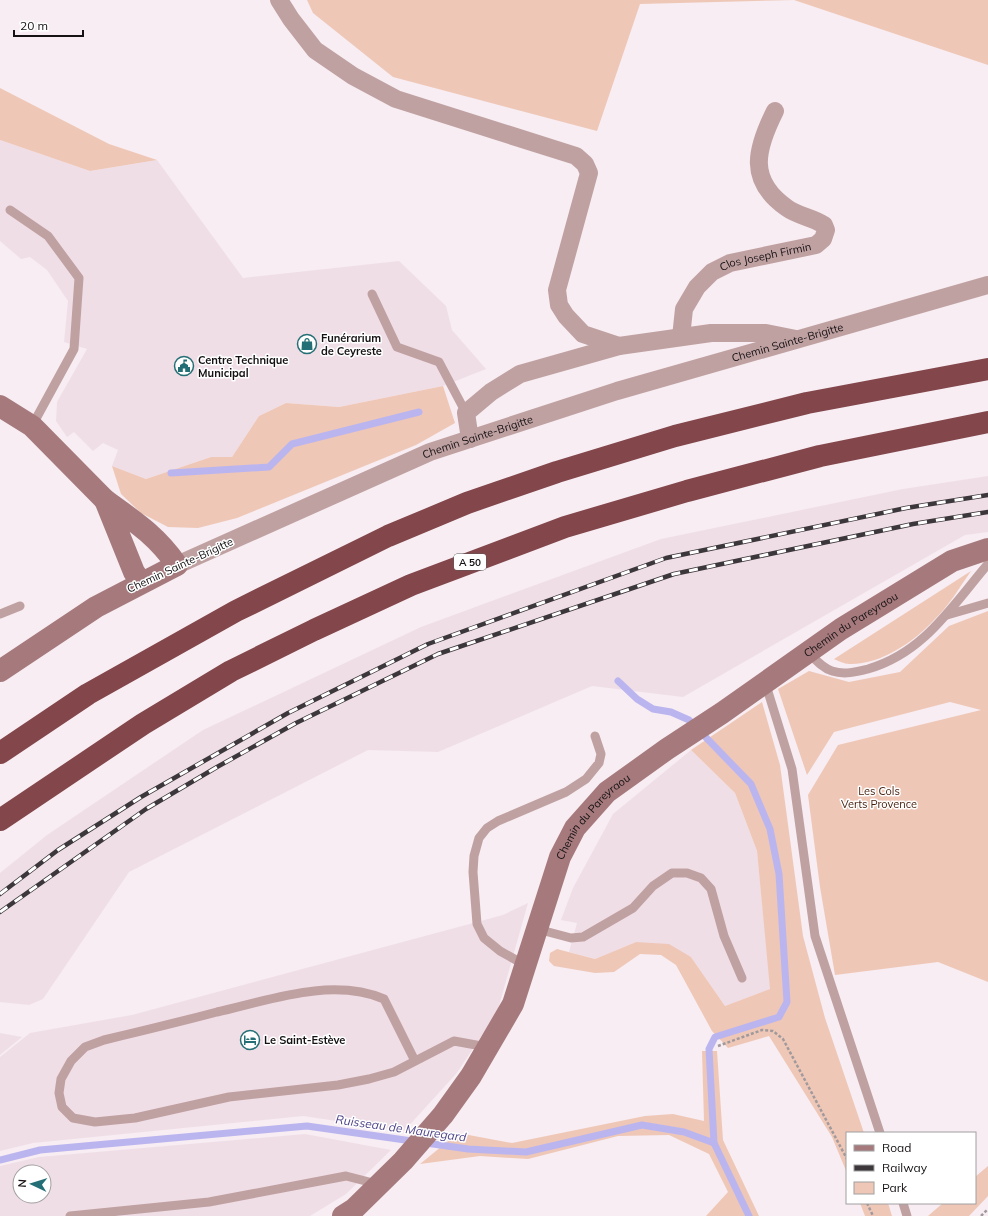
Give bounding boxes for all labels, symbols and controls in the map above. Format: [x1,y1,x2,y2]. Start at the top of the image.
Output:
scale bar [14,12,83,38]
text: 20 m [20,18,48,33]
street label: Clos Joseph Firmin [717,239,812,274]
street label: Chemin Sainte-Brigitte [730,320,845,365]
place label: Funérarium de Ceyreste [321,331,382,358]
shop icon: Funérarium de Ceyreste [296,333,318,355]
place label: Centre Technique Municipal [198,353,288,380]
public building icon: Centre Technique Municipal [173,355,195,377]
street label: Chemin Sainte-Brigitte [420,412,535,462]
street label: Chemin Sainte-Brigitte [125,534,235,596]
road number: A 50 [454,554,486,570]
street label: Chemin du Pareyraou [801,589,901,660]
street label: Chemin du Pareyraou [553,771,633,862]
park label: Les Cols Verts Provence [841,784,917,811]
hotel icon: Le Saint-Estève [239,1029,261,1051]
place label: Le Saint-Estève [264,1033,345,1047]
water label: Ruisseau de Mauregard [335,1111,468,1145]
legend [846,1132,976,1204]
text: Road [882,1140,911,1155]
text: Railway [882,1160,928,1175]
north arrow [12,1164,52,1204]
text: N [15,1179,29,1188]
text: Park [882,1180,908,1195]

